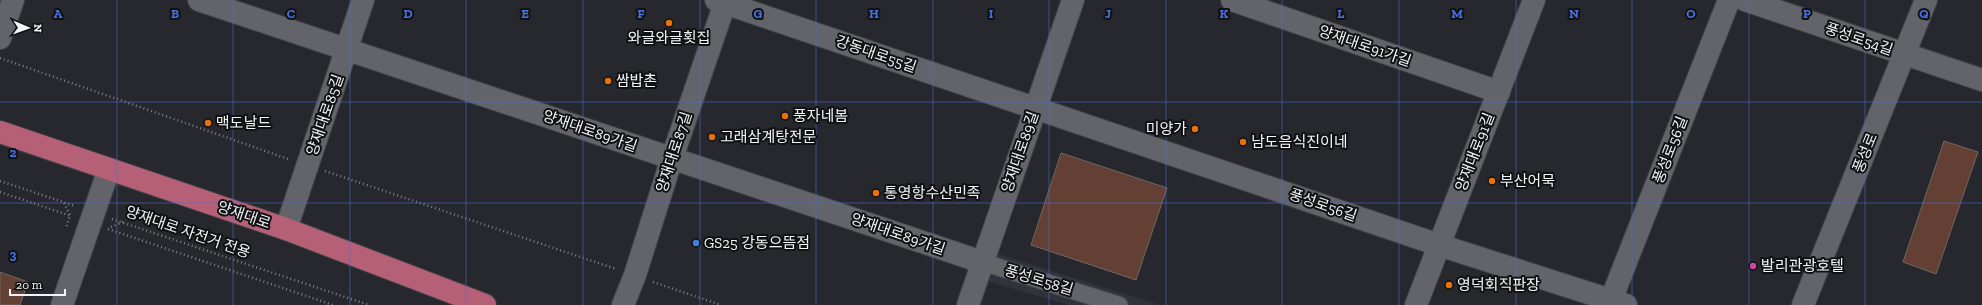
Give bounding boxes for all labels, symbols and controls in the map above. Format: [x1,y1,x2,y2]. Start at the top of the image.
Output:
text: A [54,6,63,21]
text: B [171,6,179,21]
text: C [287,6,295,21]
text: D [403,6,413,21]
text: E [521,6,529,21]
text: F [637,6,645,21]
text: G [754,6,763,21]
text: H [869,6,879,21]
text: I [989,6,994,21]
text: J [1105,6,1111,21]
text: K [1220,6,1229,21]
text: L [1337,6,1345,21]
text: M [1451,6,1463,21]
text: N [1569,6,1579,21]
text: O [1686,6,1696,21]
text: P [1803,6,1811,21]
text: Q [1919,6,1929,21]
north arrow [8,8,48,48]
marker: 와글와글횟집 [664,18,674,28]
street label: 풍성로54길 [1823,19,1895,59]
street label: 양재대로91가길 [1316,22,1414,70]
text: N [31,24,44,33]
place label: 와글와글횟집 [628,29,710,47]
street label: 강동대로55길 [833,32,919,76]
street label: 양재대로85길 [303,72,347,158]
place label: 쌈밥촌 [616,72,657,90]
marker: 쌈밥촌 [603,76,613,86]
street label: 양재대로89가길 [540,106,640,156]
place label: 풍자네봄 [793,107,848,125]
street label: 양재대로87길 [652,109,696,195]
street label: 양재대로89길 [998,109,1042,195]
street label: 양재대로91길 [1452,110,1498,194]
marker: 풍자네봄 [780,111,790,121]
place label: 맥도날드 [216,114,271,132]
street label: 풍성로56길 [1649,114,1691,186]
marker: 맥도날드 [203,118,213,128]
place label: 미양가 [1146,120,1187,138]
marker: 미양가 [1190,124,1200,134]
place label: 고래삼계탕전문 [720,128,817,146]
street label: 풍성로 [1849,130,1881,176]
marker: 고래삼계탕전문 [707,132,717,142]
place label: 남도음식진이네 [1251,133,1348,151]
marker: 남도음식진이네 [1238,137,1248,147]
text: 2 [10,145,17,160]
place label: 부산어묵 [1500,172,1555,190]
marker: 부산어묵 [1487,176,1497,186]
place label: 통영항수산민족 [884,184,981,202]
street label: 풍성로56길 [1287,185,1359,225]
marker: 통영항수산민족 [871,188,881,198]
street label: 양재대로 [215,198,273,232]
street label: 양재대로 자전거 전용 [123,202,253,262]
street label: 양재대로89가길 [848,209,948,259]
place label: GS25 강동으뜸점 [704,234,810,252]
marker: GS25 강동으뜸점 [691,238,701,248]
text: 3 [10,247,17,262]
place label: 발리관광호텔 [1761,257,1844,275]
street label: 풍성로58길 [1002,261,1076,299]
marker: 발리관광호텔 [1748,261,1758,271]
scale bar [10,271,65,297]
place label: 영덕회직판장 [1457,276,1540,294]
text: 20 m [16,278,43,292]
marker: 영덕회직판장 [1444,280,1454,290]

